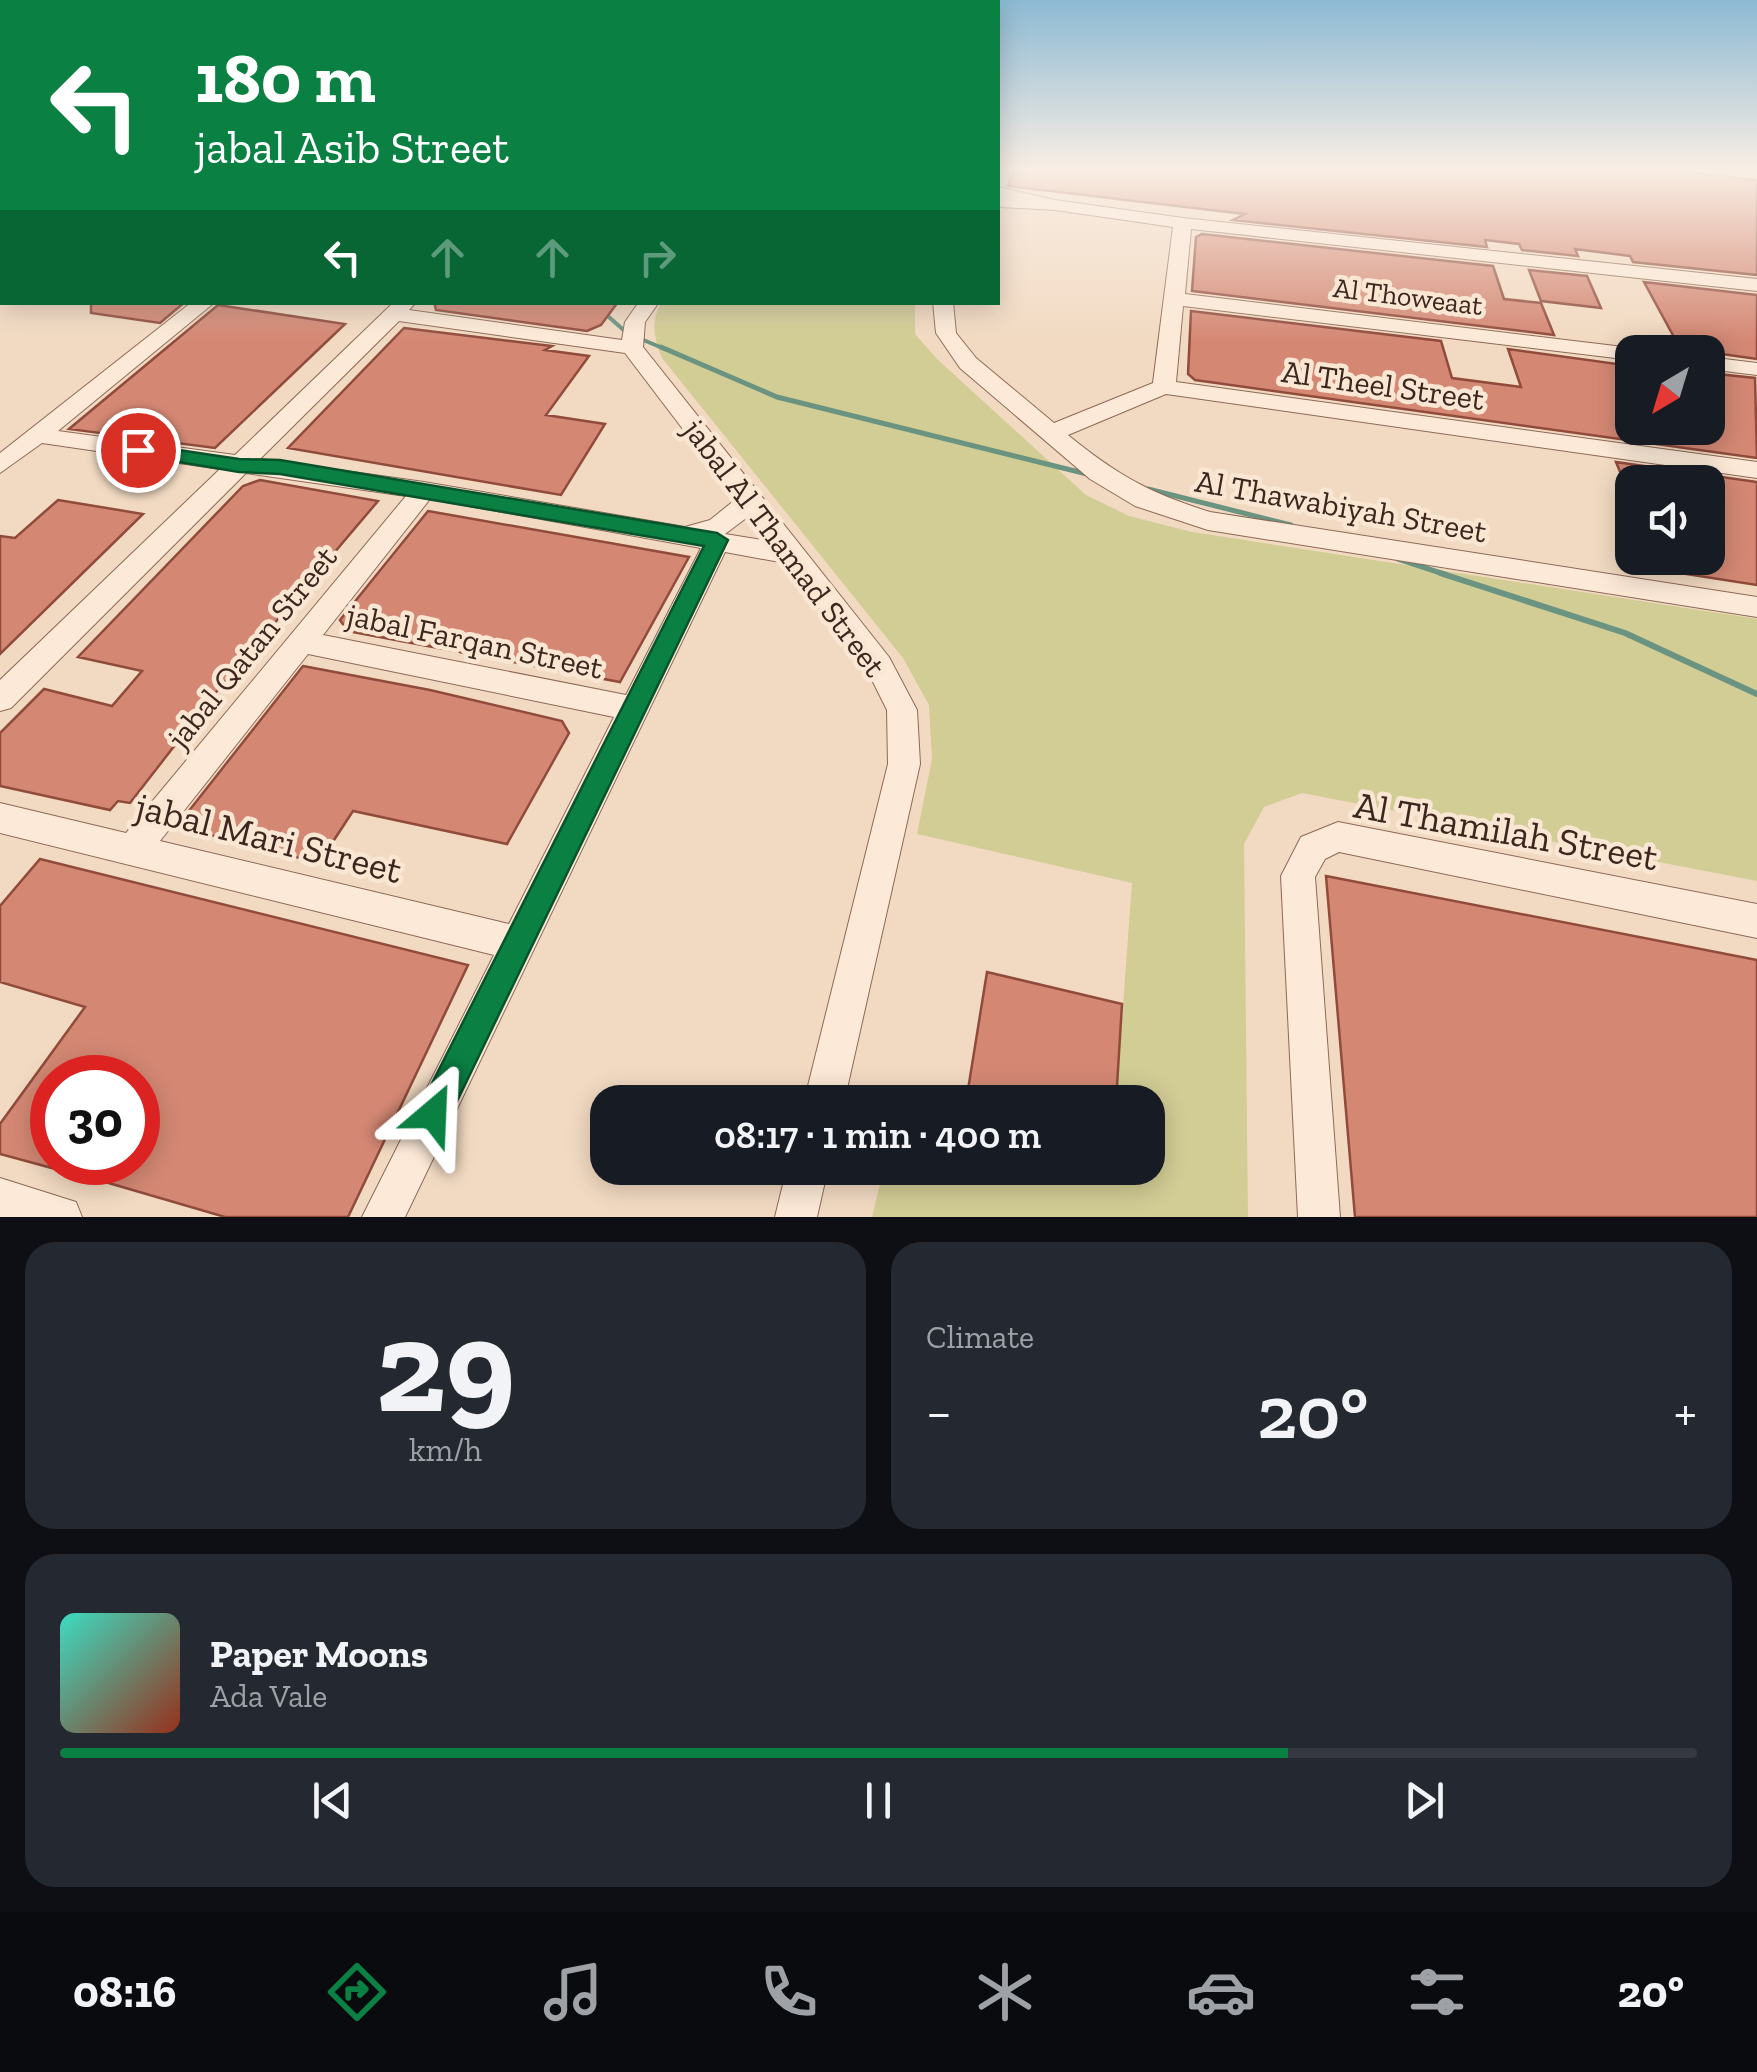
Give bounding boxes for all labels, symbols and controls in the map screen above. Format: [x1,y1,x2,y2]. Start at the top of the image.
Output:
text: 180 m [195,36,376,120]
icon: left [30,40,160,170]
text: jabal Asib Street [195,121,509,175]
icon: left [315,230,370,285]
icon: ahead [420,230,475,285]
icon: ahead [525,230,580,285]
icon: right [630,230,685,285]
street label: Al Thoweaat [1331,271,1485,322]
north arrow [1615,335,1725,445]
map controls [1615,335,1725,575]
street label: Al Theel Street [1279,352,1487,418]
pin [96,408,181,493]
street label: jabal Al Thamad Street [675,411,894,684]
icon: arrive [111,423,166,478]
street label: Al Thawabiyah Street [1192,462,1490,550]
button: sound [1615,465,1725,575]
street label: jabal Qatan Street [159,539,345,756]
street label: jabal Farqan Street [343,595,607,687]
street label: Al Thamilah Street [1351,782,1661,880]
street label: jabal Mari Street [130,783,407,893]
speed limit sign: 30 [30,1055,160,1185]
position arrow [381,1062,485,1166]
text: 08:17 · 1 min · 400 m [714,1112,1041,1158]
text: 29 [376,1288,515,1444]
text: Climate [926,1318,1034,1356]
text: 20° [1257,1367,1368,1457]
text: − [926,1379,952,1445]
text: + [1674,1379,1697,1445]
text: km/h [409,1431,482,1469]
text: Paper Moons [210,1631,428,1677]
text: Ada Vale [210,1677,327,1715]
icon: previous [305,1773,360,1828]
icon: pause [851,1773,906,1828]
icon: next [1397,1773,1452,1828]
icon: directions [322,1957,392,2027]
icon: music [538,1957,608,2027]
icon: phone [754,1957,824,2027]
icon: climate [970,1957,1040,2027]
icon: car [1186,1957,1256,2027]
icon: filters [1402,1957,1472,2027]
text: 08:16 [73,1965,177,2019]
text: 20° [1618,1965,1684,2019]

